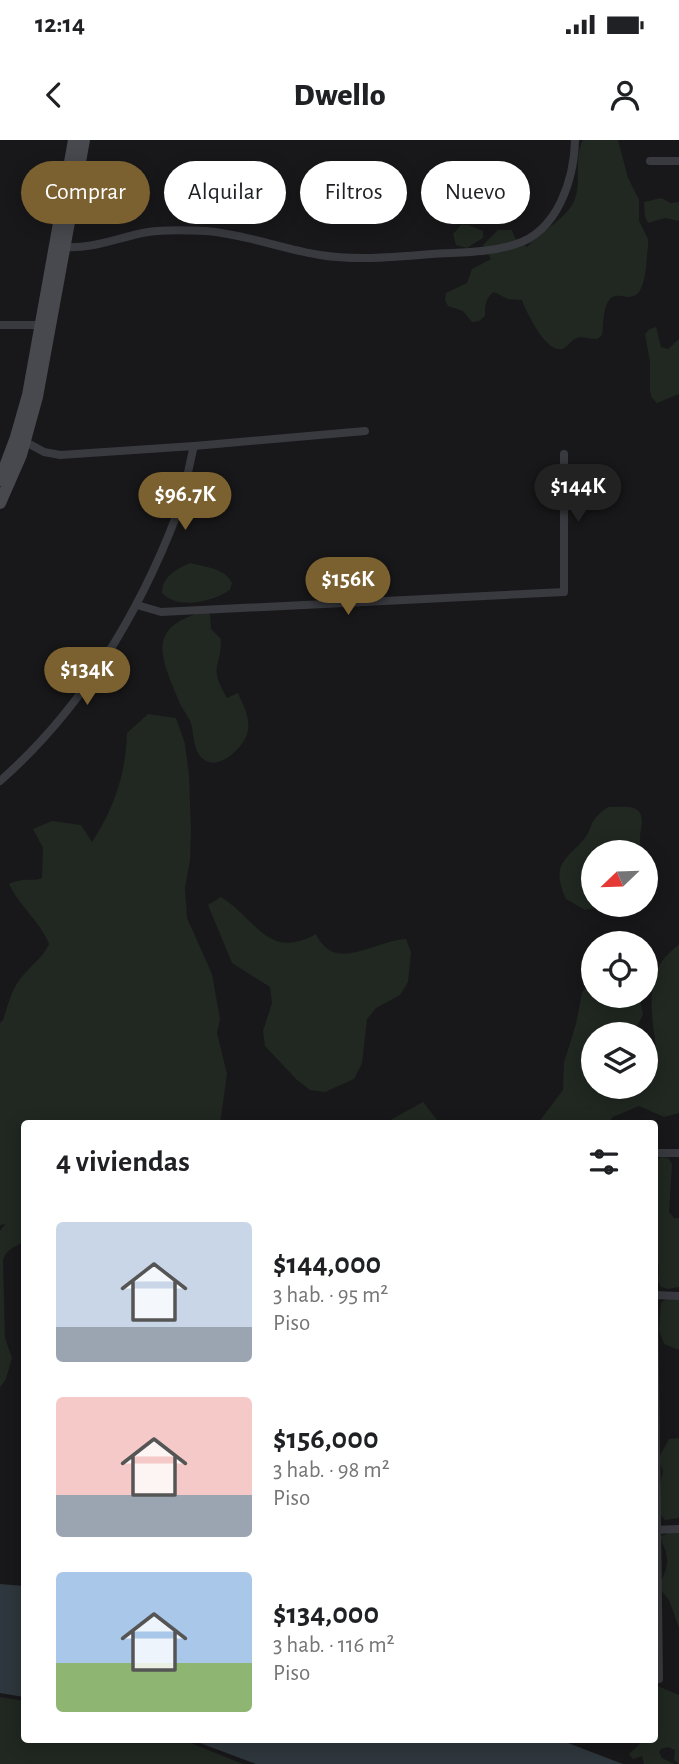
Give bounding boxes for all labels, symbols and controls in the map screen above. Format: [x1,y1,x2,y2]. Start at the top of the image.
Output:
text: 12:14 [35,11,85,37]
icon: back [35,76,73,114]
icon: person [606,76,644,114]
text: Dwello [293,79,386,111]
chip: Comprar [21,161,150,224]
chip: Alquilar [164,161,286,224]
chip: Filtros [300,161,407,224]
chip: Nuevo [421,161,530,224]
pin: $144K [529,464,627,524]
pin: $96.7K [128,472,242,532]
text: $144K [550,475,606,498]
text: $96.7K [154,483,216,506]
pin: $156K [299,558,397,617]
text: $156K [321,568,375,591]
pin: $134K [38,648,136,707]
text: $134K [60,658,114,681]
north arrow [581,840,658,917]
map controls [581,840,658,1099]
button: locate [581,931,658,1008]
button: layers [581,1022,658,1099]
icon: filters [585,1143,623,1181]
text: 4 viviendas [56,1147,190,1177]
text: $144,000 [273,1249,381,1279]
icon: home [112,1250,196,1334]
text: 3 hab. · 95 m² [273,1284,388,1307]
text: Piso [273,1312,310,1335]
text: $156,000 [273,1424,379,1454]
icon: home [112,1425,196,1509]
text: 3 hab. · 98 m² [273,1459,390,1482]
text: Piso [273,1487,310,1510]
text: $134,000 [273,1599,379,1629]
icon: home [112,1600,196,1684]
text: 3 hab. · 116 m² [273,1634,395,1657]
text: Piso [273,1662,310,1685]

